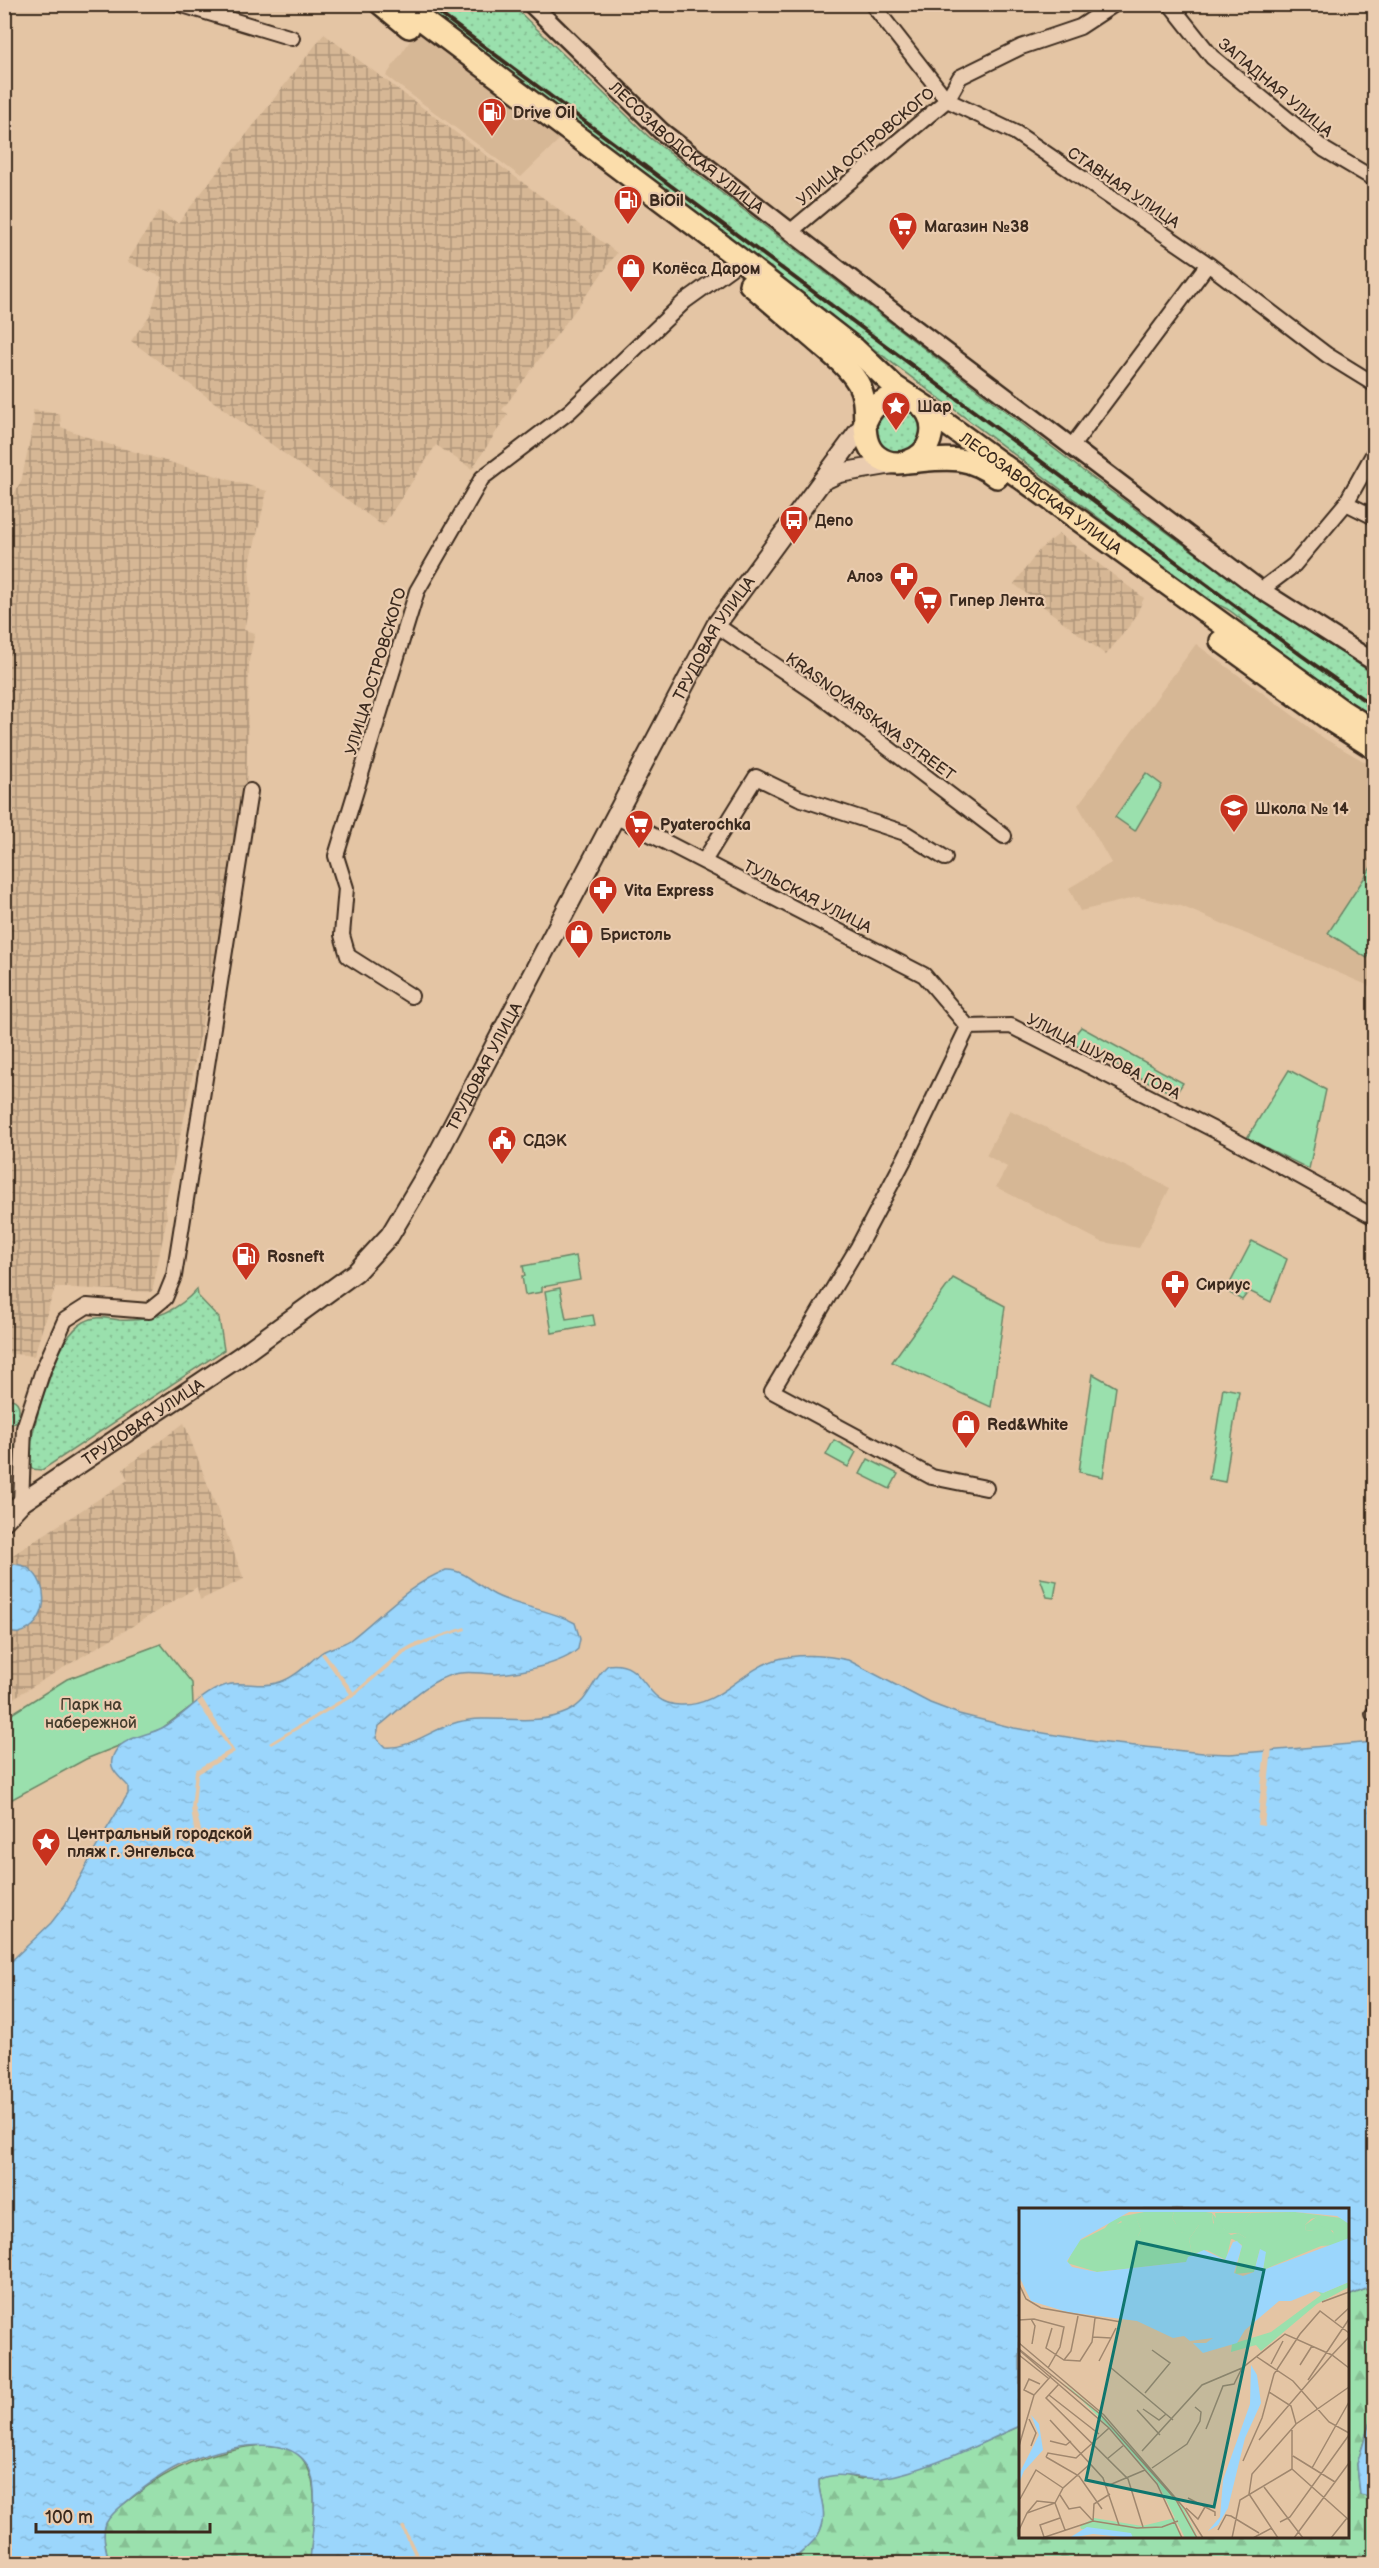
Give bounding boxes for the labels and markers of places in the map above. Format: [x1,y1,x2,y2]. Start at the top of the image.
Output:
fuel station icon: Drive Oil [476,96,508,138]
place label: Drive Oil [513,104,575,123]
fuel station icon: BiOil [612,184,644,226]
place label: BiOil [649,192,684,211]
supermarket icon: Магазин №38 [887,210,919,252]
place label: Магазин №38 [924,218,1029,237]
shop icon: Колёса Даром [615,252,647,294]
place label: Колёса Даром [652,260,760,279]
place icon: Шар [880,390,912,432]
place label: Шар [917,398,952,417]
bus stop icon: Депо [778,504,810,546]
place label: Депо [815,512,854,531]
pharmacy icon: Алоэ [888,560,920,602]
place label: Алоэ [846,568,883,587]
supermarket icon: Гипер Лента [912,584,944,626]
place label: Гипер Лента [949,592,1045,611]
school or university icon: Школа № 14 [1218,792,1250,834]
place label: Школа № 14 [1255,800,1349,819]
supermarket icon: Pyaterochka [623,808,655,850]
place label: Pyaterochka [660,816,751,835]
pharmacy icon: Vita Express [587,874,619,916]
place label: Vita Express [624,882,714,901]
shop icon: Бристоль [563,918,595,960]
place label: Бристоль [600,926,672,945]
public building icon: СДЭК [486,1124,518,1166]
place label: СДЭК [523,1132,567,1151]
fuel station icon: Rosneft [230,1240,262,1282]
place label: Rosneft [267,1248,325,1267]
pharmacy icon: Сириус [1159,1268,1191,1310]
place label: Сириус [1196,1276,1250,1295]
shop icon: Red&White [950,1408,982,1450]
place label: Red&White [987,1416,1068,1435]
place label: Центральный городской пляж г. Энгельса [67,1825,252,1862]
place icon: Центральный городской пляж г. Энгельса [30,1826,62,1868]

